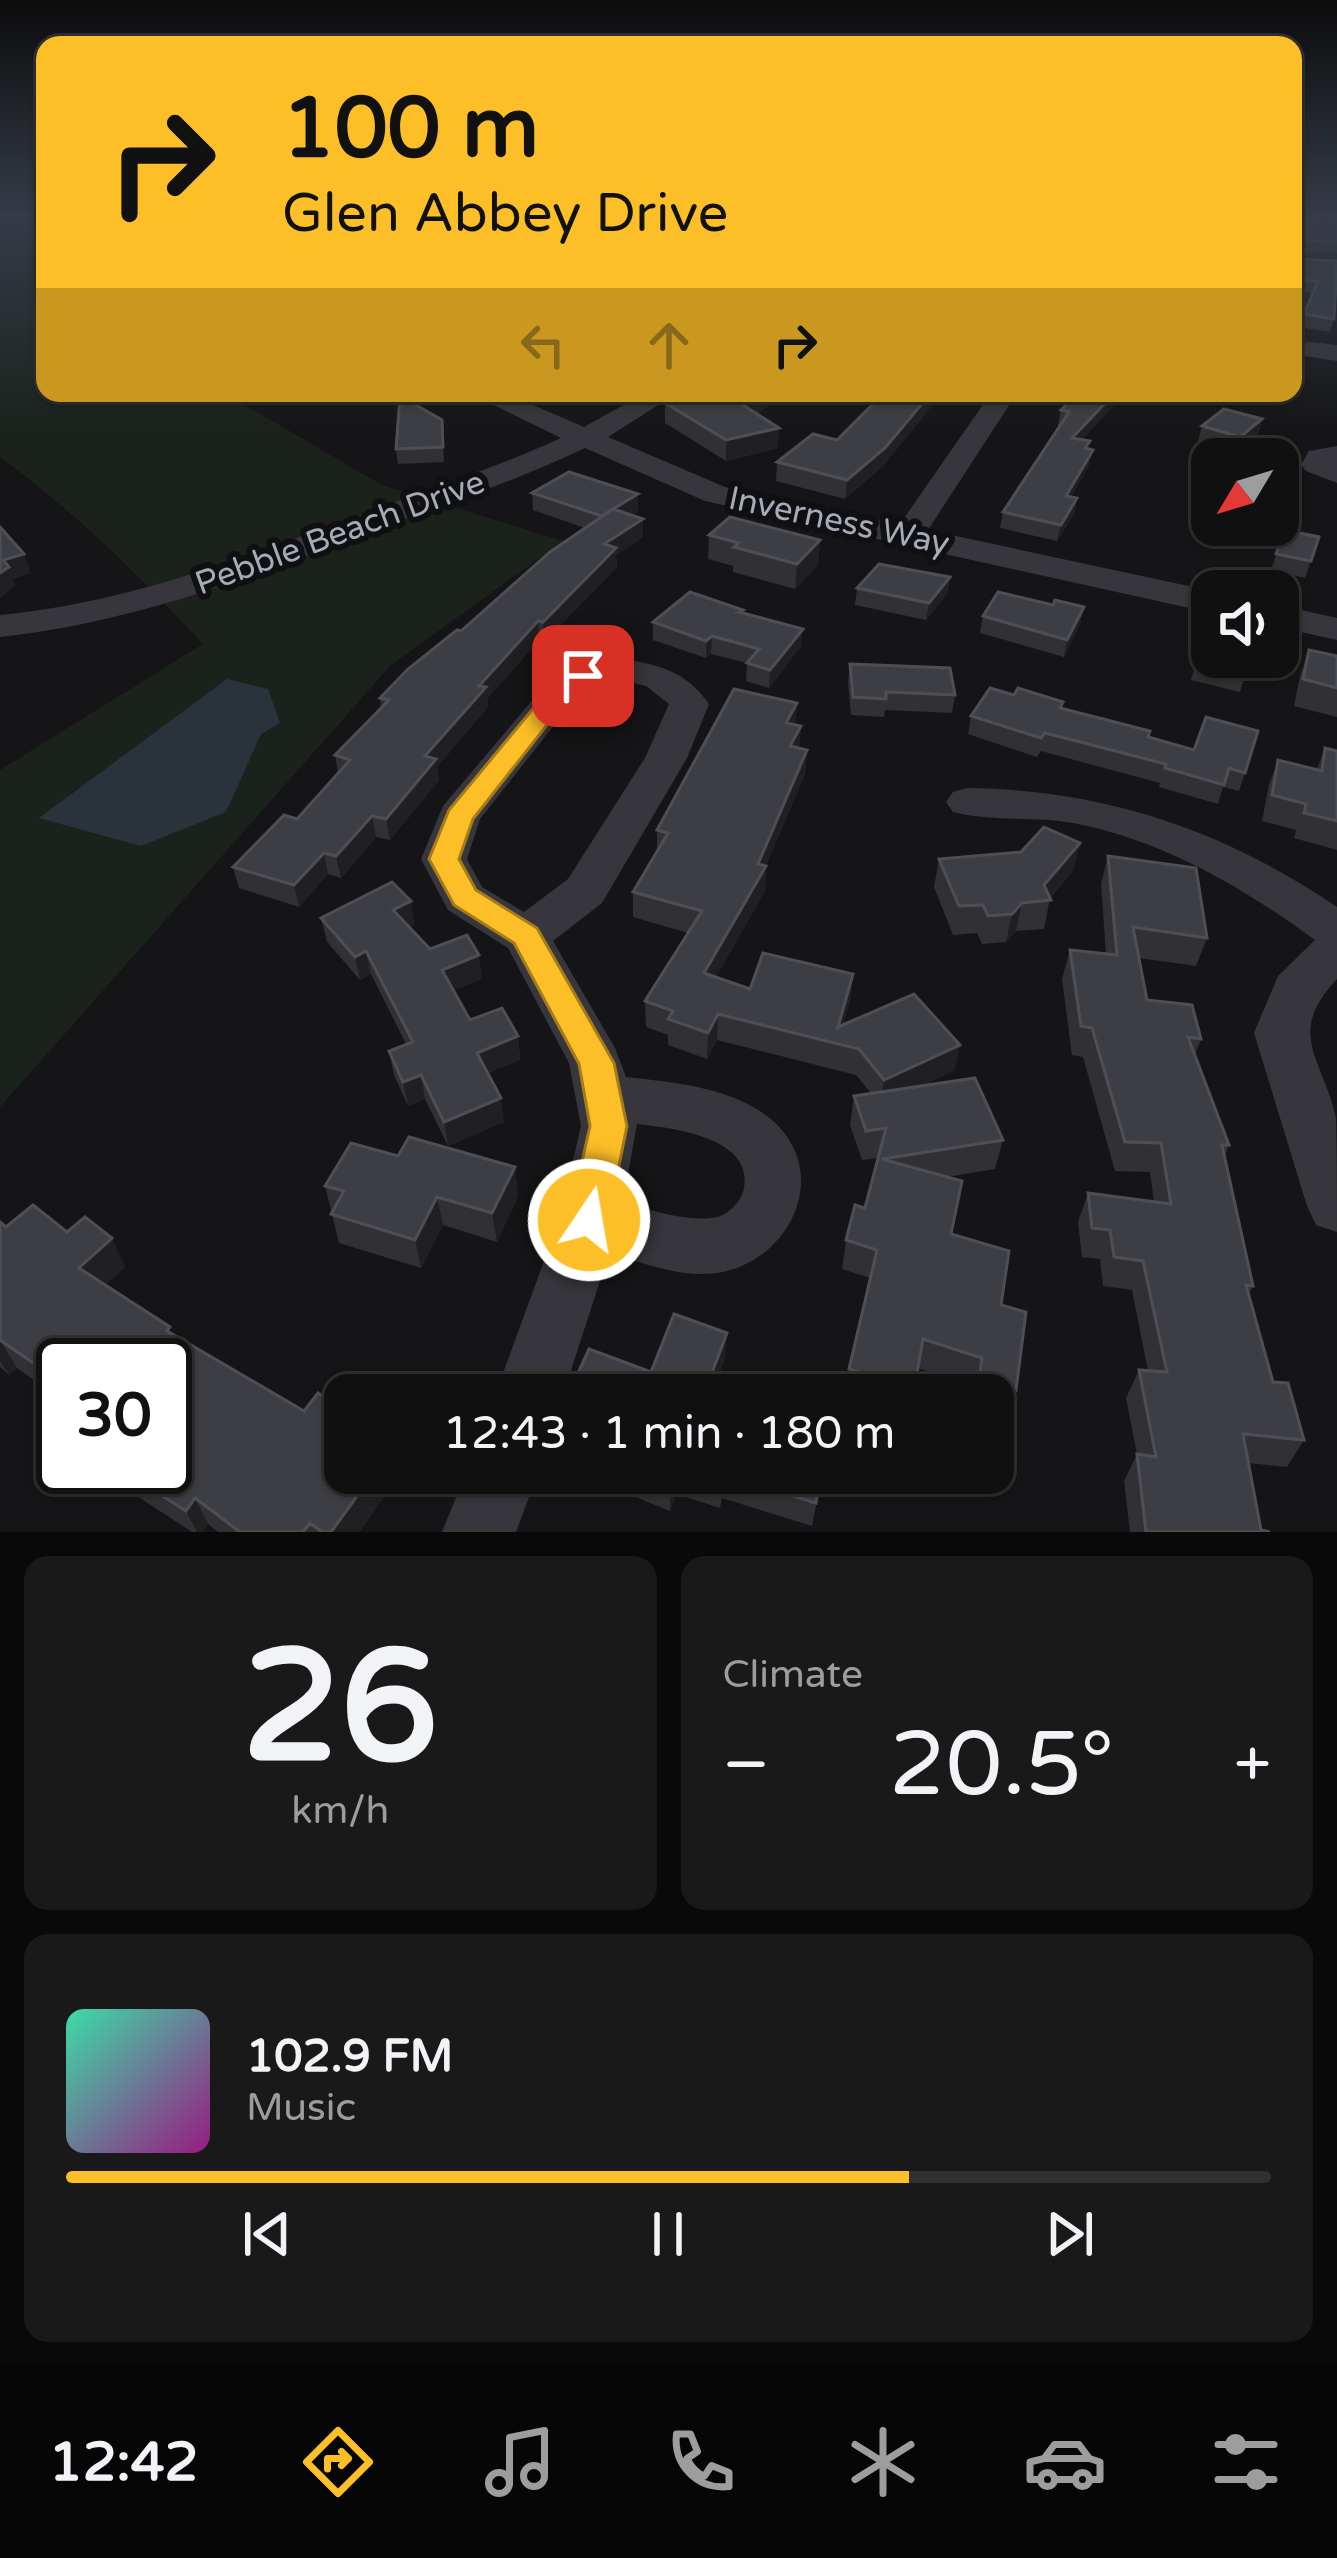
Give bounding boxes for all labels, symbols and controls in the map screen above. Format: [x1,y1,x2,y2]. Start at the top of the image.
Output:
text: 100 m [282,79,539,180]
icon: right [84,84,240,240]
text: Glen Abbey Drive [282,181,728,246]
icon: left [510,312,576,378]
icon: ahead [636,312,702,378]
icon: right [762,312,828,378]
north arrow [1191,438,1299,546]
map controls [1191,438,1299,678]
street label: Pebble Beach Drive [190,463,490,603]
street label: Inverness Way [725,479,953,563]
button: sound [1191,570,1299,678]
pin [532,625,634,727]
icon: arrive [550,643,616,709]
position arrow [526,1157,652,1283]
speed limit sign: 30 [36,1338,192,1494]
text: 12:43 · 1 min · 180 m [443,1407,895,1461]
text: 26 [242,1615,438,1803]
text: Climate [723,1651,863,1698]
text: 20.5° [889,1711,1114,1820]
text: − [723,1725,770,1805]
text: + [1234,1725,1271,1805]
text: km/h [291,1787,389,1834]
text: 102.9 FM [246,2030,453,2084]
text: Music [246,2084,356,2131]
icon: previous [234,2201,300,2267]
icon: pause [635,2201,701,2267]
icon: next [1037,2201,1103,2267]
icon: directions [296,2420,380,2504]
icon: music [478,2420,562,2504]
icon: phone [659,2420,743,2504]
icon: climate [841,2420,925,2504]
icon: car [1023,2420,1107,2504]
icon: filters [1204,2420,1288,2504]
text: 12:42 [49,2430,199,2495]

